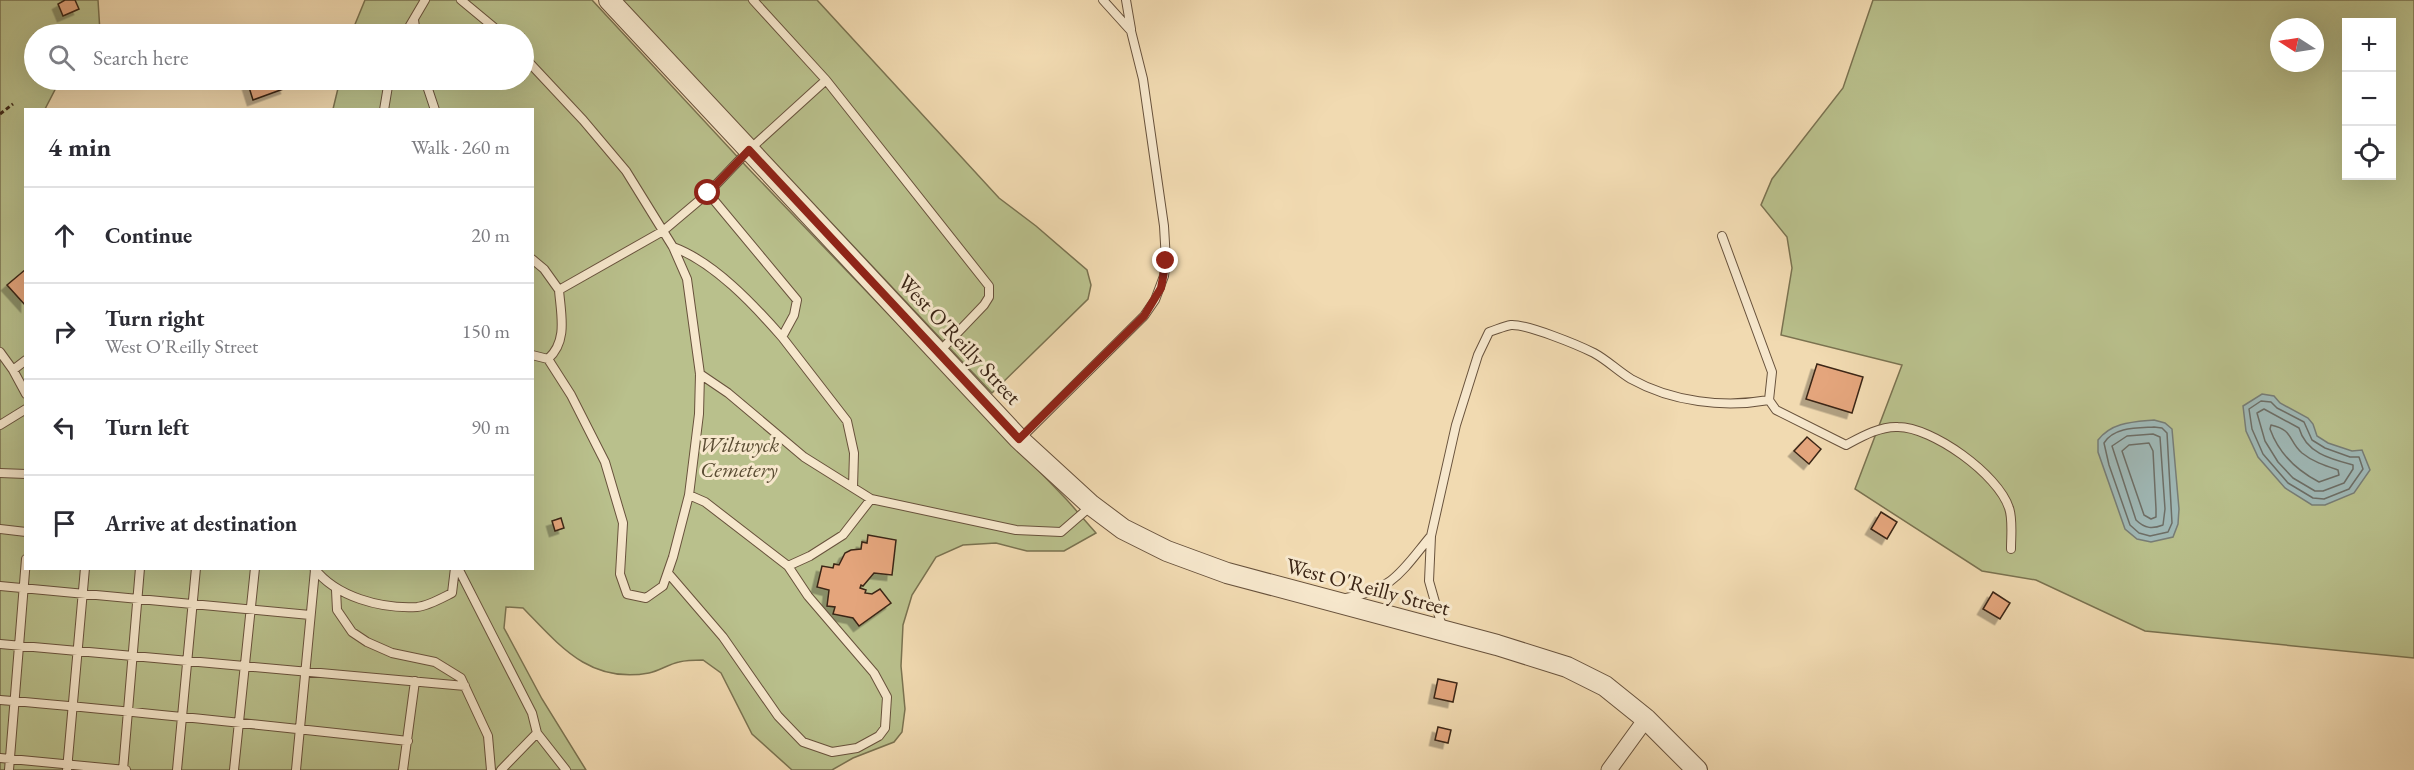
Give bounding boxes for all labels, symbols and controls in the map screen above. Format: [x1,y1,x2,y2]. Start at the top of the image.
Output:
north arrow [2270,18,2324,72]
map controls [2342,18,2396,180]
button: + [2342,18,2396,72]
search box [24,24,534,90]
icon: search [45,41,78,74]
text: Search here [93,43,188,72]
button: − [2342,72,2396,126]
button: locate [2342,126,2396,180]
text: 4 min [48,130,111,164]
text: Walk · 260 m [411,134,510,160]
route start [694,179,720,205]
icon: ahead [48,219,81,252]
text: Continue [105,221,192,250]
text: 20 m [471,222,510,248]
route end [1152,247,1178,273]
street label: West O'Reilly Street [891,268,1028,411]
text: Turn right [105,304,204,333]
icon: right [48,315,81,348]
text: 150 m [462,318,510,344]
text: West O'Reilly Street [105,333,258,359]
icon: left [48,411,81,444]
text: Turn left [105,413,189,442]
text: 90 m [471,414,510,440]
park label: Wiltwyck Cemetery [699,430,779,484]
icon: arrive [48,507,81,540]
text: Arrive at destination [105,509,297,538]
street label: West O'Reilly Street [1283,551,1453,622]

